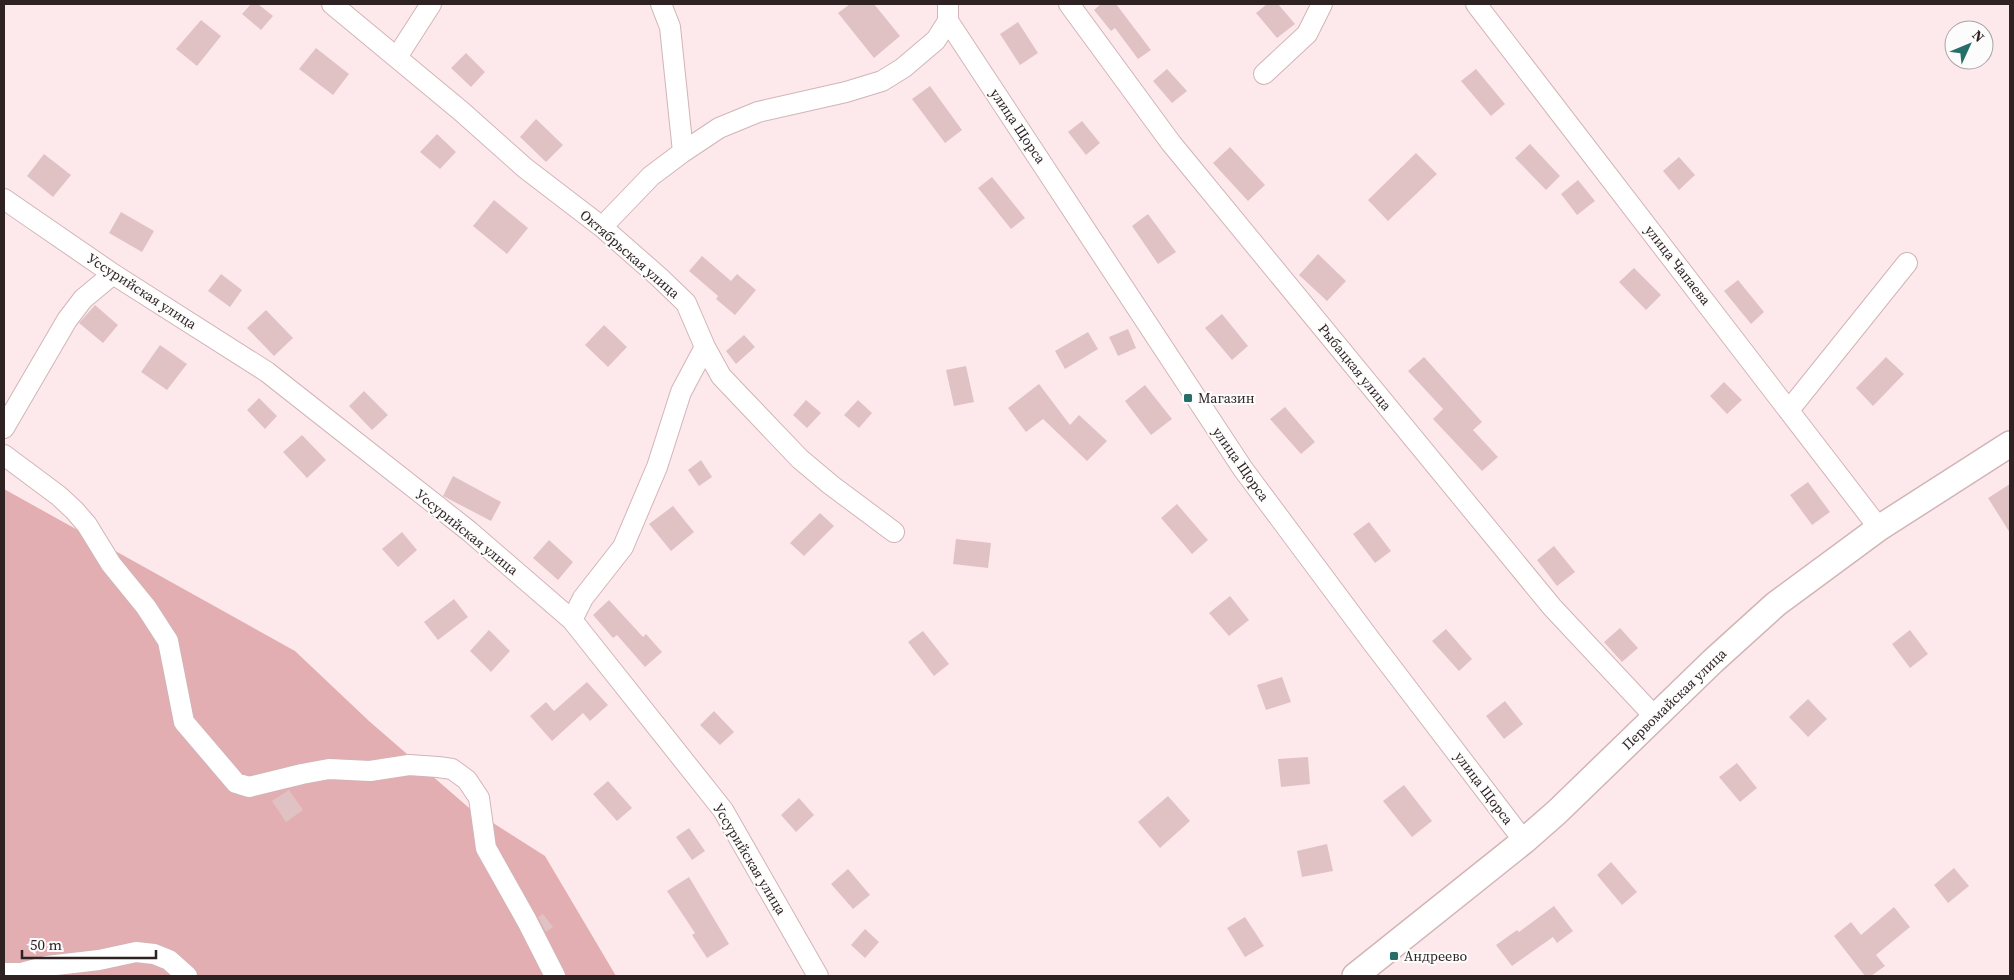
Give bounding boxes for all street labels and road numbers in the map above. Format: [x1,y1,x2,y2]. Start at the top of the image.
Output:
street label: улица Щорса [985,84,1051,168]
street label: Октябрьская улица [576,205,685,304]
street label: улица Чапаева [1640,221,1716,310]
street label: Уссурийская улица [83,248,201,334]
street label: Рыбацкая улица [1314,319,1397,415]
street label: улица Щорса [1208,423,1275,506]
street label: Уссурийская улица [411,484,523,580]
street label: Первомайская улица [1617,643,1731,754]
street label: улица Щорса [1450,747,1519,829]
street label: Уссурийская улица [709,799,792,919]

